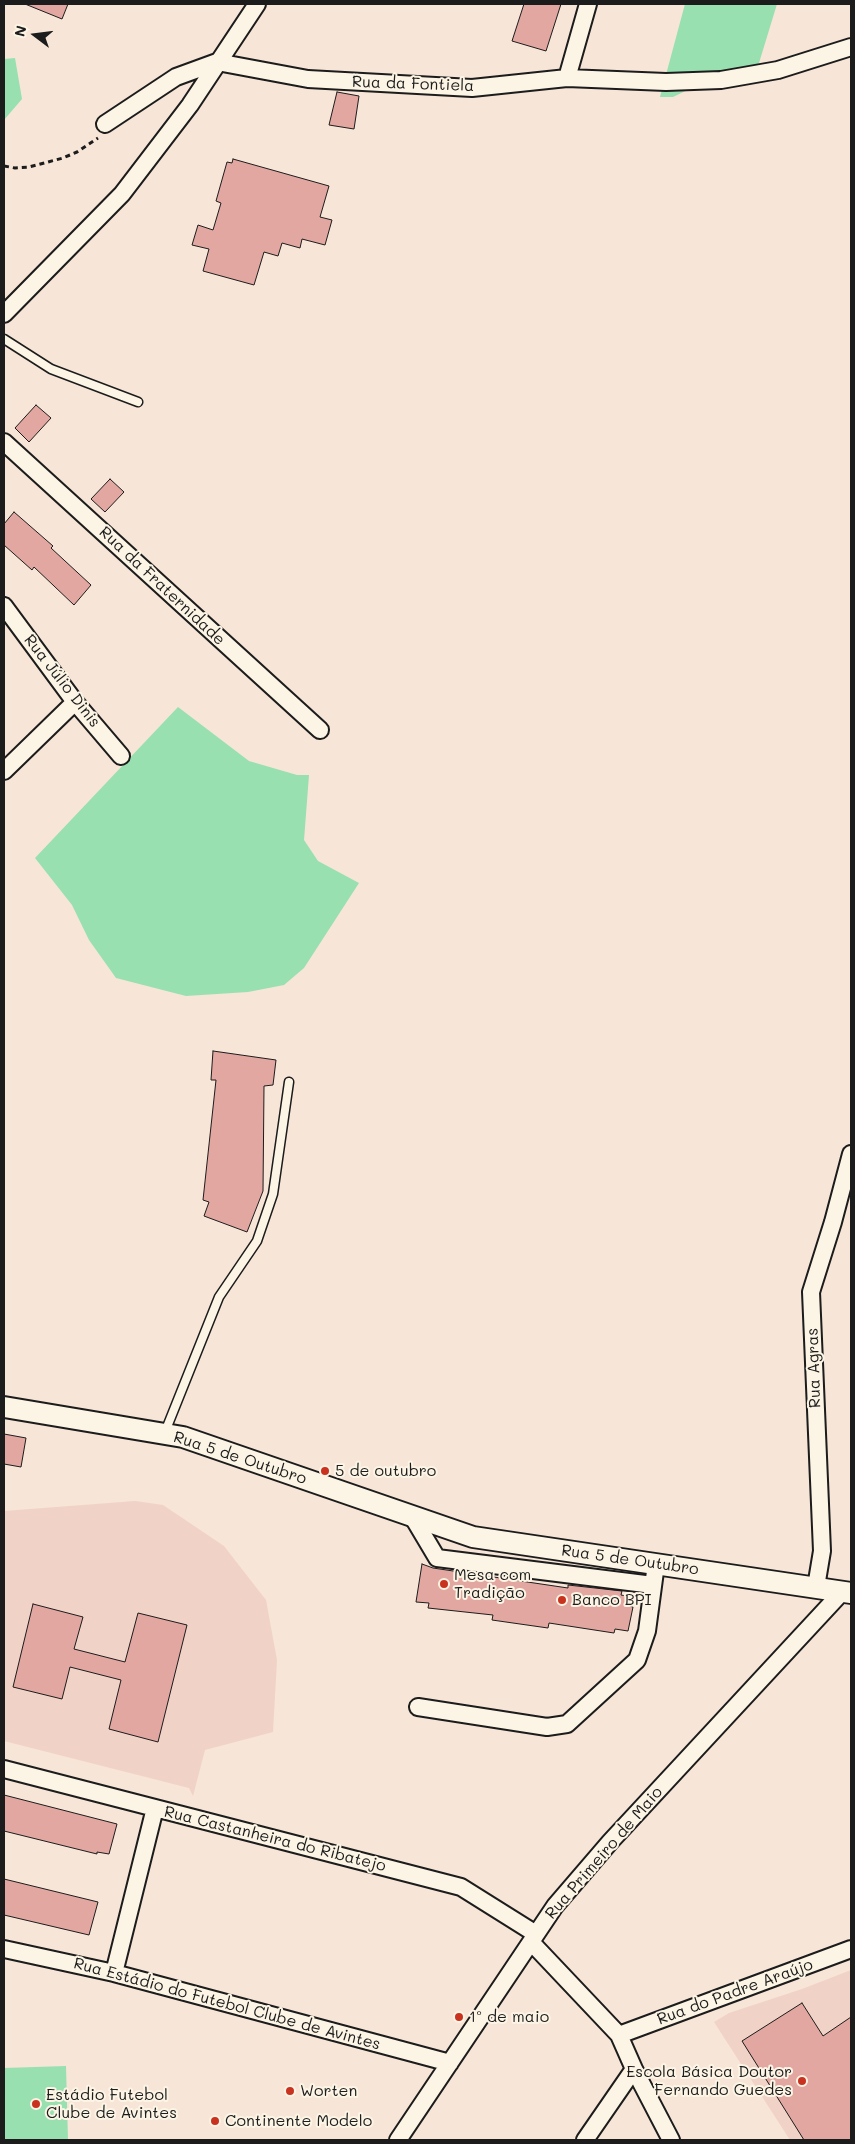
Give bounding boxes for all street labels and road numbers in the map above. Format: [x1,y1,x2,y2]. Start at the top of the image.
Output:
street label: Rua da Fontiela [351,72,475,96]
street label: Rua da Fraternidade [95,523,229,649]
street label: Rua Júlio Dinis [20,631,104,731]
street label: Rua Agras [803,1328,825,1408]
street label: Rua 5 de Outubro [171,1427,309,1489]
street label: Rua 5 de Outubro [560,1541,700,1579]
street label: Rua Primeiro de Maio [541,1783,667,1923]
street label: Rua Castanheira do Ribatejo [162,1802,388,1876]
street label: Rua Estádio do Futebol Clube de Avintes [71,1954,383,2054]
street label: Rua do Padre Araújo [654,1955,816,2029]

